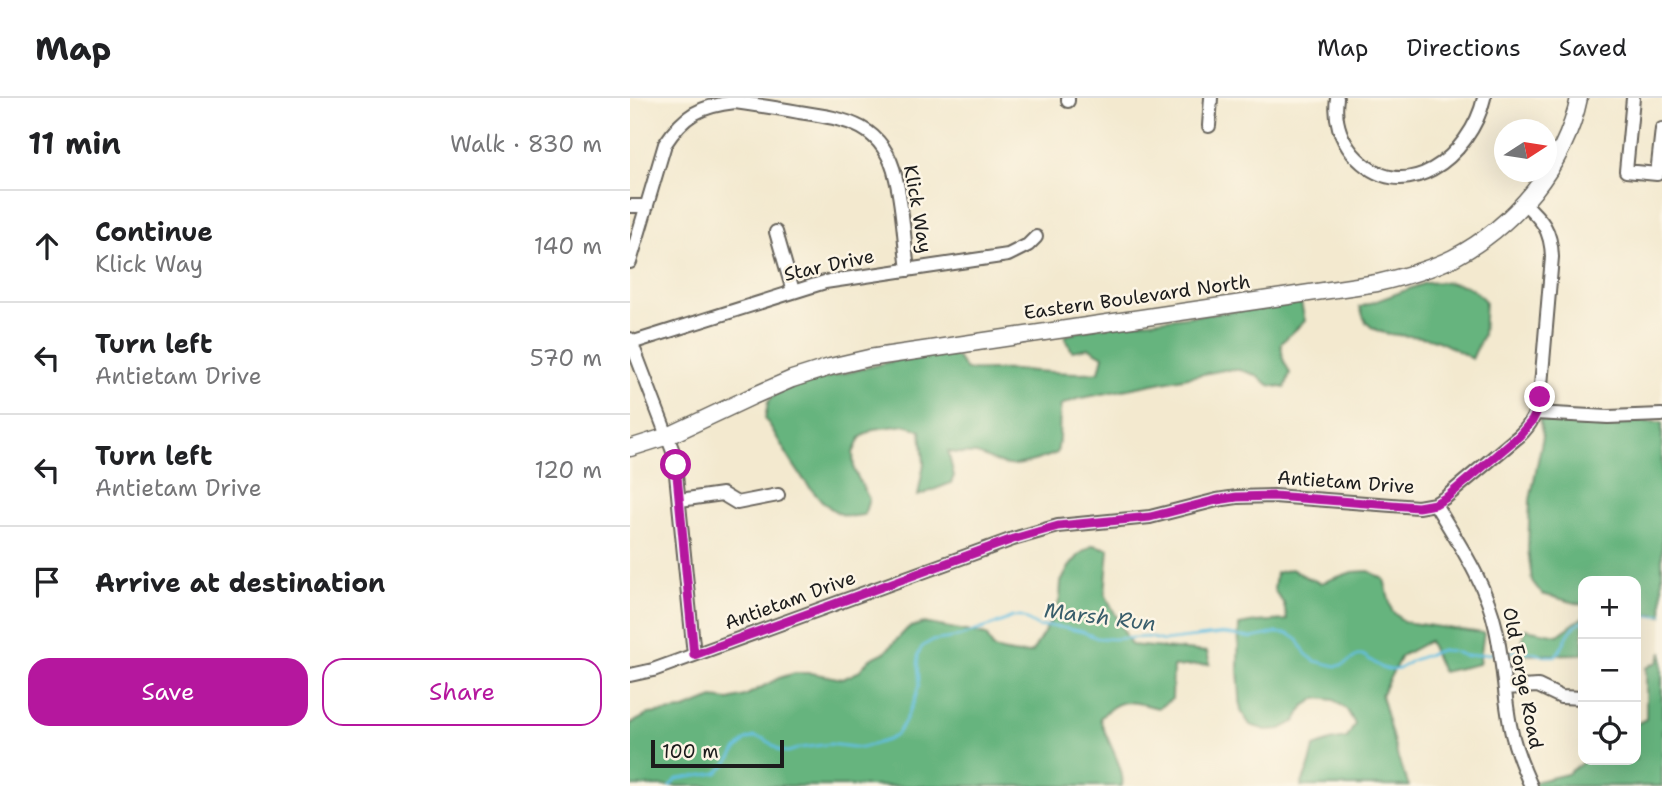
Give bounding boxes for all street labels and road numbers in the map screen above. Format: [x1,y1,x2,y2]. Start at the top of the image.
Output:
street label: Klick Way [898,163,938,255]
street label: Star Drive [781,243,877,287]
street label: Eastern Boulevard North [1022,269,1252,325]
street label: Antietam Drive [1276,465,1416,499]
street label: Antietam Drive [721,565,859,635]
street label: Old Forge Road [1497,605,1549,751]

